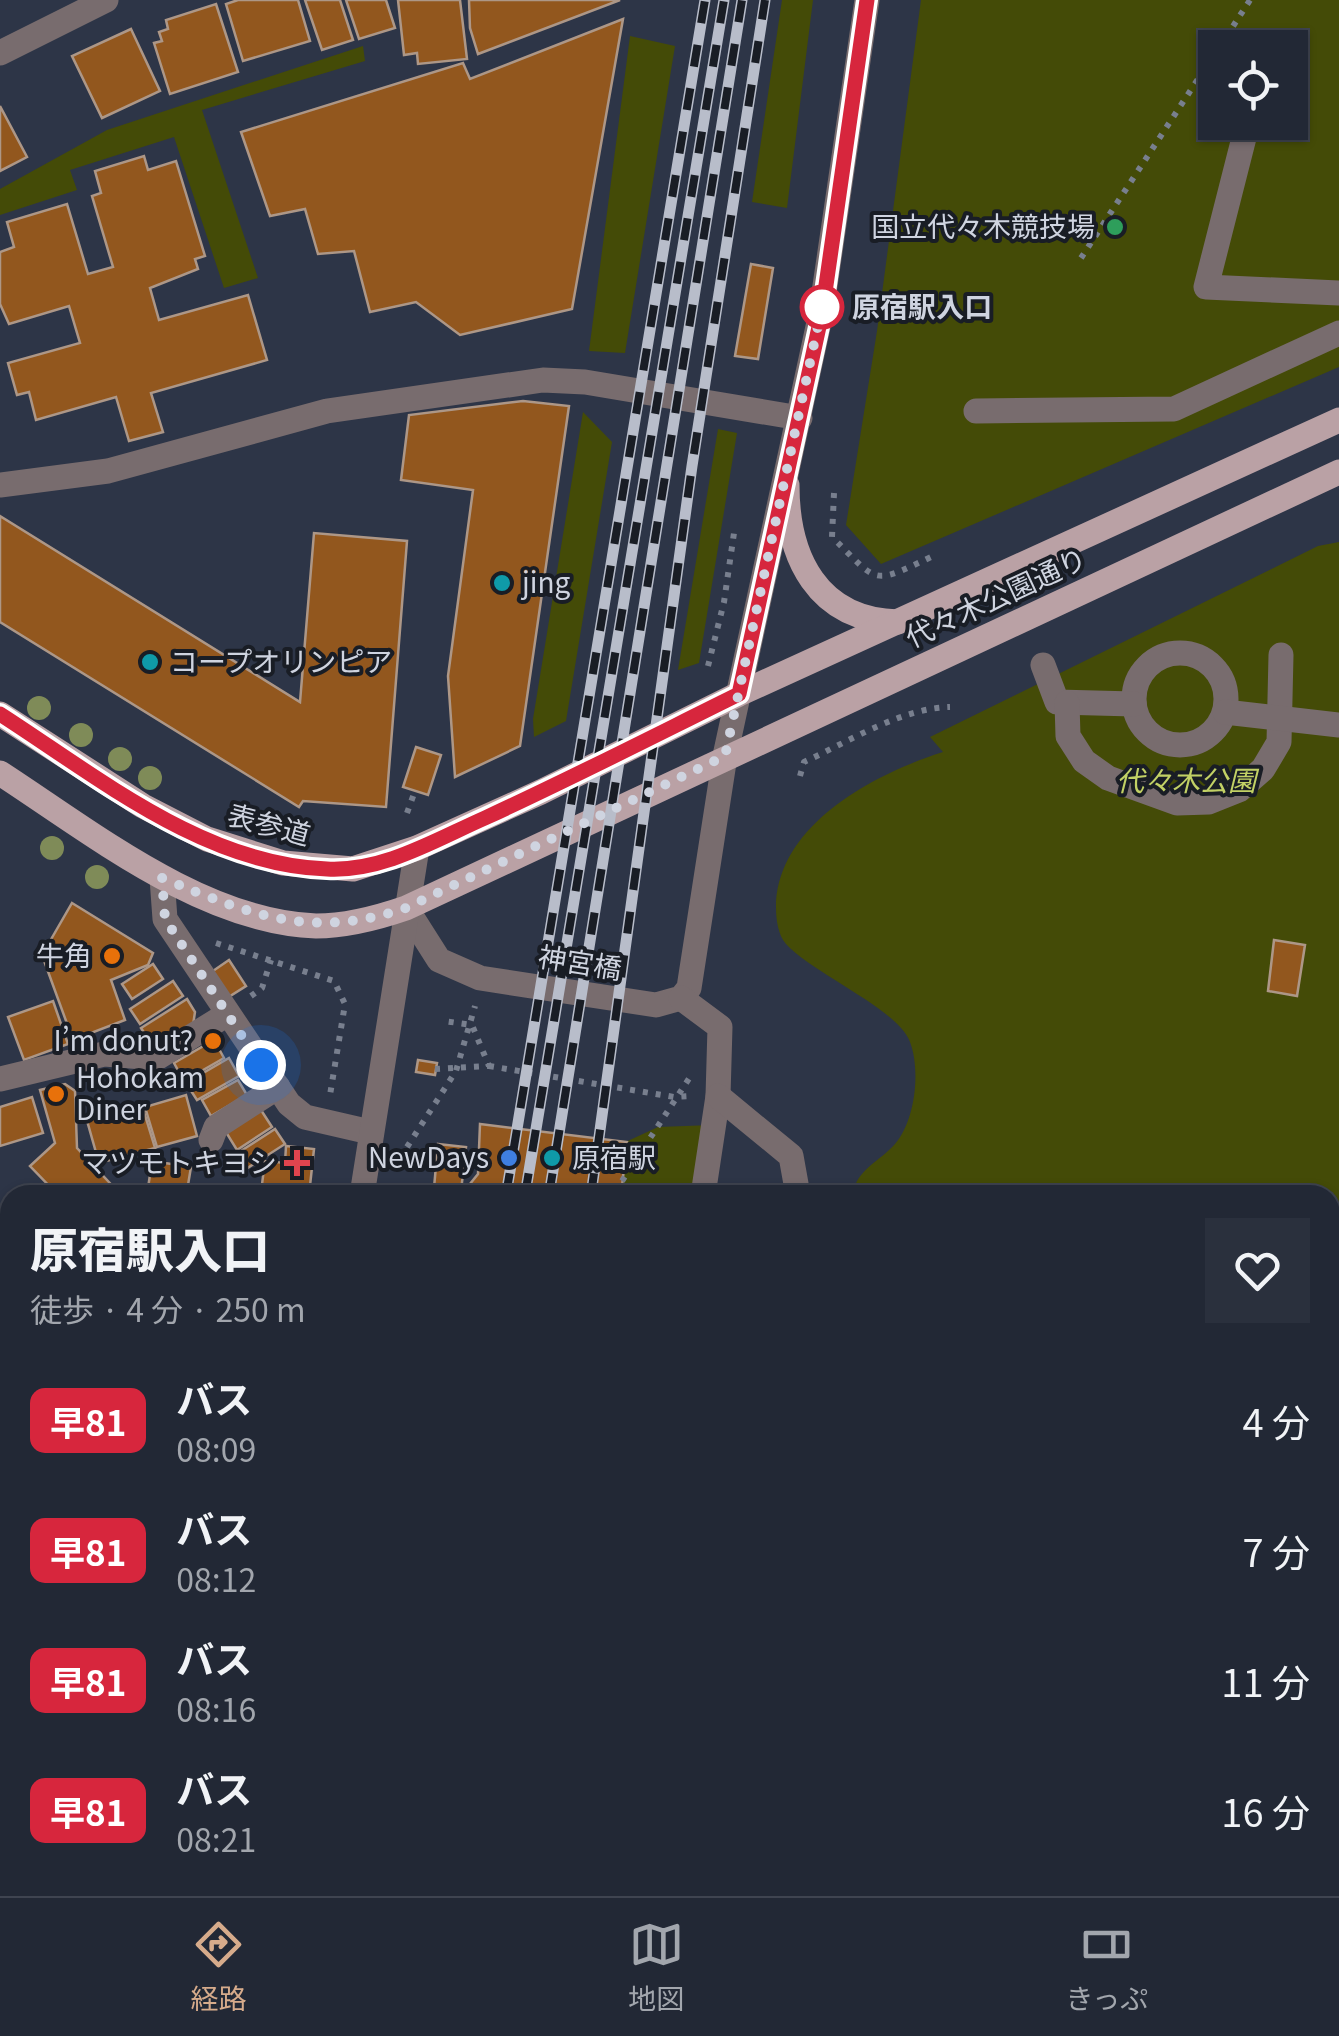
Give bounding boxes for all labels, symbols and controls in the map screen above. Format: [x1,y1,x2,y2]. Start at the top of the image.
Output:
map controls [1198,30,1308,140]
button: locate [1198,30,1308,140]
place label: 国立代々木競技場 [871,205,1095,245]
marker: 国立代々木競技場 [1104,216,1126,238]
place label: 原宿駅入口 [852,285,992,325]
marker: 原宿駅入口 [801,286,843,328]
street label: 代々木公園通り [898,537,1092,656]
place label: jing [520,561,570,601]
marker: jing [491,572,513,594]
place label: コープオリンピア [170,640,392,680]
marker: コープオリンピア [139,651,161,673]
park label: 代々木公園 [1116,759,1260,799]
street label: 表参道 [224,793,315,853]
place label: 牛角 [36,934,92,974]
street label: 神宮橋 [536,935,625,987]
marker: 牛角 [101,945,123,967]
place label: I’m donut? [53,1019,193,1059]
marker: I’m donut? [202,1030,224,1052]
your location [236,1040,286,1090]
place label: Hohokam Diner [76,1056,204,1128]
marker: Hohokam Diner [45,1083,67,1105]
place label: NewDays [368,1136,489,1176]
place label: 原宿駅 [572,1136,656,1176]
place label: マツモトキヨシ [81,1141,277,1181]
marker: NewDays [498,1147,520,1169]
marker: 原宿駅 [541,1147,563,1169]
marker: マツモトキヨシ [286,1152,308,1174]
text: 原宿駅入口 [30,1212,270,1282]
button: heart [1205,1218,1310,1323]
text: 徒歩 · 4 分 · 250 m [30,1285,306,1331]
text: バス [176,1370,252,1425]
text: 4 分 [1242,1393,1310,1448]
text: 早81 [50,1395,126,1446]
text: 08:09 [176,1425,256,1471]
text: バス [176,1500,252,1555]
text: 7 分 [1242,1523,1310,1578]
text: 早81 [50,1525,126,1576]
text: 08:12 [176,1555,256,1601]
text: バス [176,1630,252,1685]
text: 11 分 [1221,1653,1310,1708]
text: 早81 [50,1655,126,1706]
text: 08:16 [176,1685,256,1731]
text: バス [176,1760,252,1815]
text: 16 分 [1221,1783,1310,1838]
text: 早81 [50,1785,126,1836]
text: 08:21 [176,1815,256,1861]
tab: 経路 [191,1917,247,2017]
tab: 地図 [628,1917,684,2017]
tab: きっぷ [1065,1917,1148,2017]

